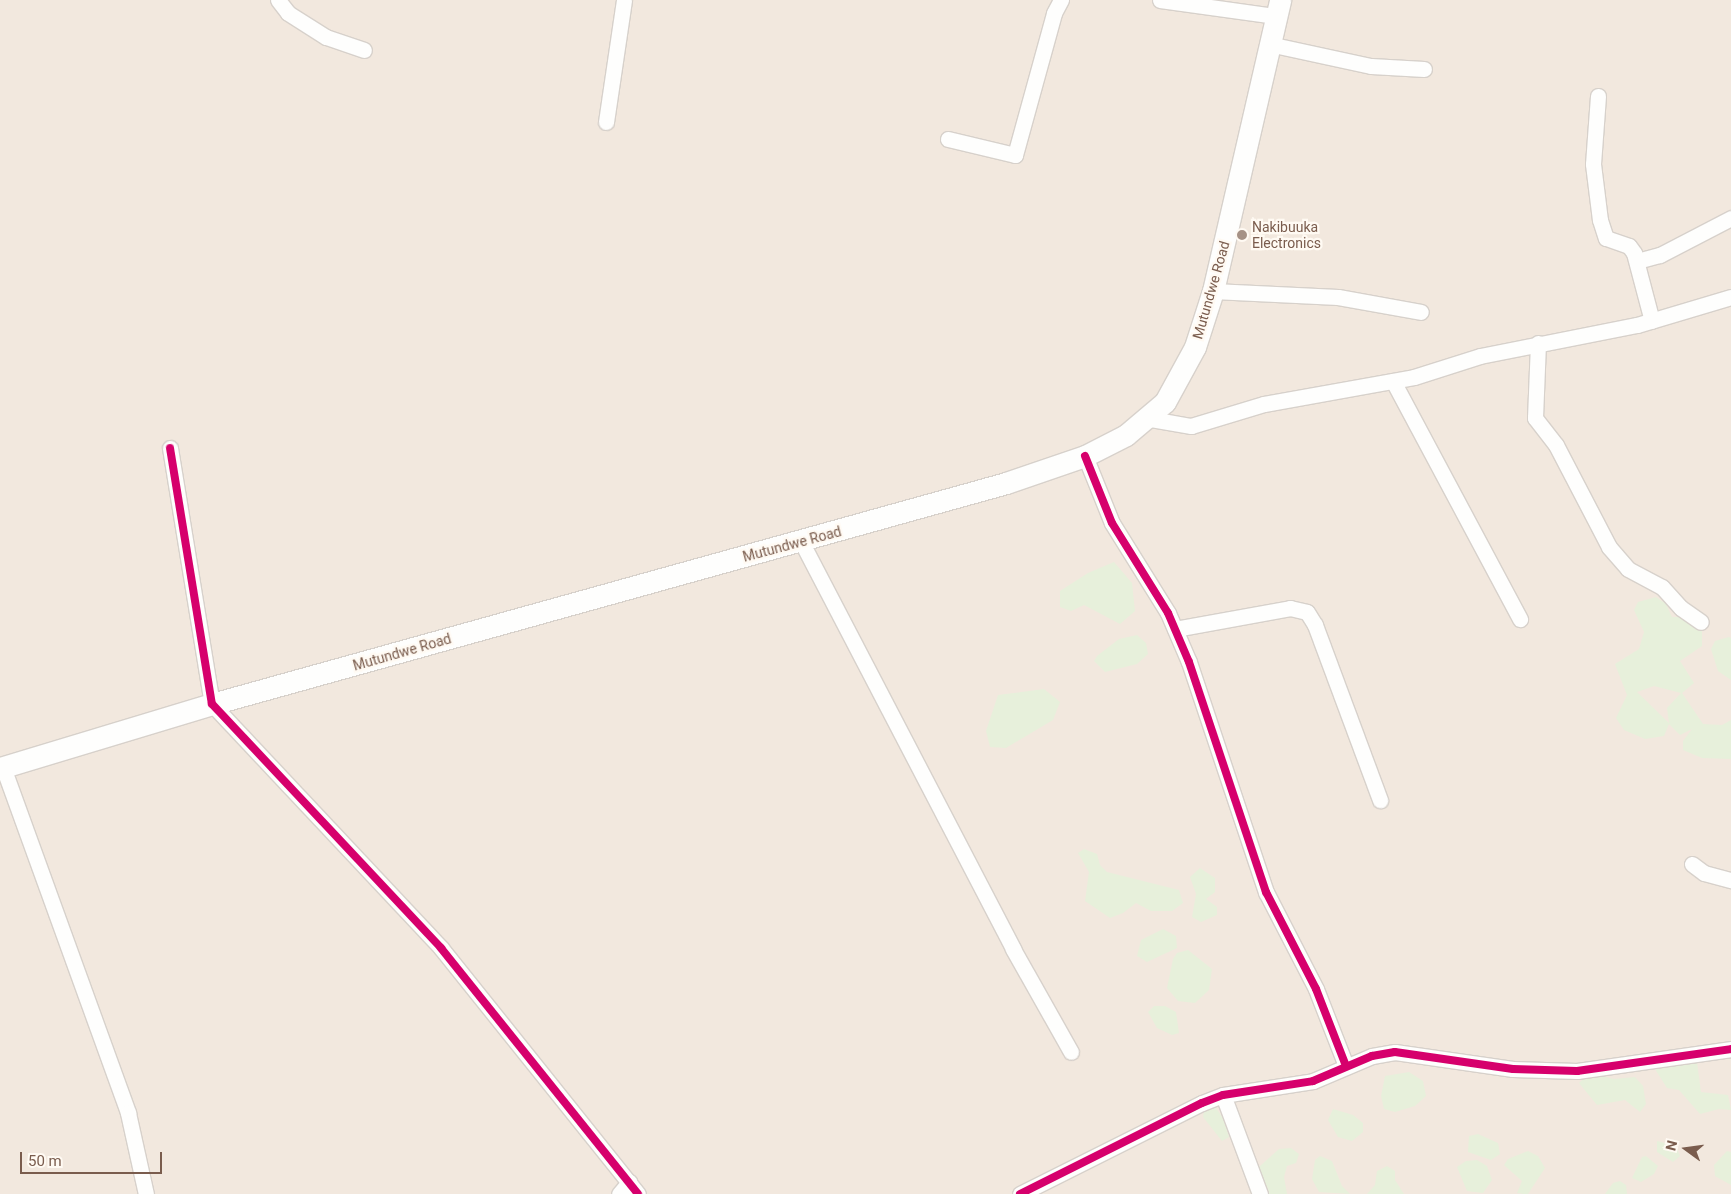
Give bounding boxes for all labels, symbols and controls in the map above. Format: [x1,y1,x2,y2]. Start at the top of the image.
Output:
place label: Nakibuuka Electronics [1252,219,1321,252]
marker: Nakibuuka Electronics [1236,229,1248,241]
street label: Mutundwe Road [1189,239,1233,341]
street label: Mutundwe Road [741,523,843,565]
street label: Mutundwe Road [351,630,453,674]
north arrow [1661,1124,1711,1174]
text: N [1662,1139,1680,1152]
scale bar [22,1142,165,1174]
text: 50 m [28,1152,62,1170]

